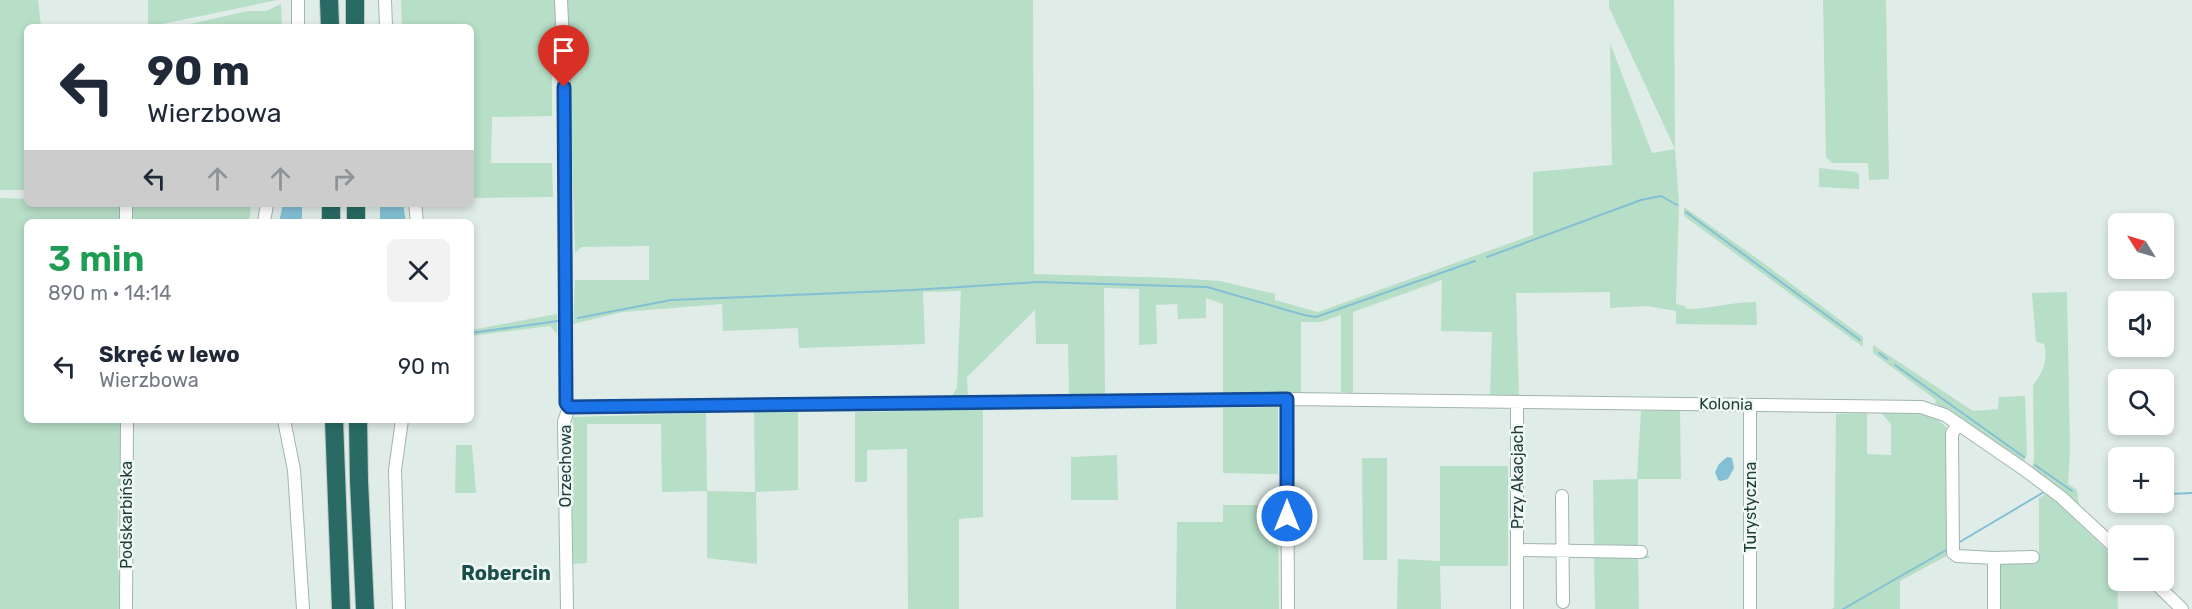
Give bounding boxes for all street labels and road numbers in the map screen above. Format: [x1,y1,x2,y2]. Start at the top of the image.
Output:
street label: Kolonia [1699,394,1753,414]
street label: Orzechowa [556,425,575,507]
street label: Przy Akacjach [1508,425,1527,529]
street label: Podskarbińska [117,461,136,569]
street label: Turystyczna [1741,462,1760,552]

